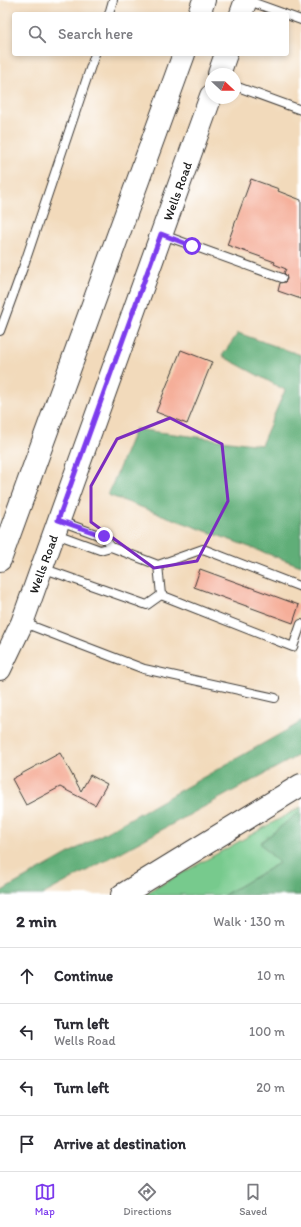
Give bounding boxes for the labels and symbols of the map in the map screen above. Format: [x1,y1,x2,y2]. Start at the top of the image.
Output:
north arrow [205,68,241,104]
street label: Wells Road [160,160,195,223]
route start [183,237,201,255]
route end [95,527,113,545]
street label: Wells Road [26,533,61,596]

